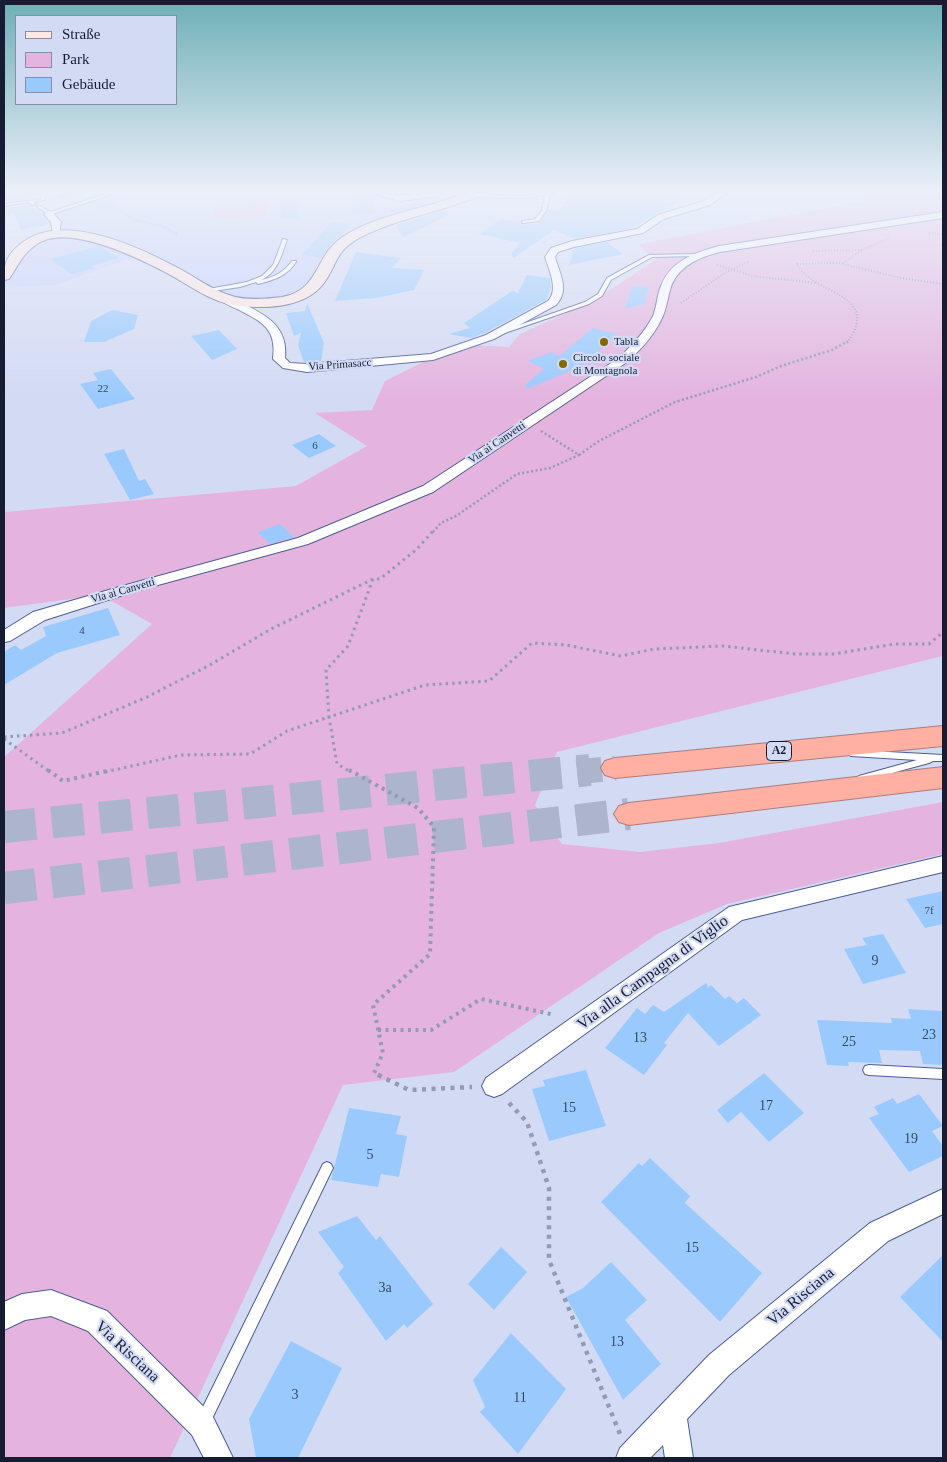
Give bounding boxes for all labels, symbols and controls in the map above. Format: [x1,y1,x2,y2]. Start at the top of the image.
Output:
legend [15,15,178,105]
text: Straße [62,26,100,42]
text: Park [62,51,90,67]
text: Gebäude [62,76,115,92]
place label: Tabla [614,335,638,349]
marker: Tabla [598,336,610,348]
place label: Circolo sociale di Montagnola [573,351,639,377]
street label: Via Primasacc [308,356,372,374]
marker: Circolo sociale di Montagnola [557,358,569,370]
house number: 22 [98,382,109,396]
street label: Via ai Canvetti [466,419,528,467]
house number: 6 [312,439,318,453]
street label: Via ai Canvetti [89,576,157,606]
house number: 4 [79,624,85,638]
road number: A2 [766,741,792,760]
house number: 7f [924,904,934,918]
street label: Via alla Campagna di Viglio [574,912,732,1034]
house number: 9 [872,953,878,969]
house number: 23 [922,1027,936,1043]
house number: 13 [633,1030,647,1046]
house number: 25 [842,1034,856,1050]
house number: 17 [759,1098,773,1114]
house number: 15 [562,1100,576,1116]
house number: 19 [904,1131,918,1147]
house number: 5 [366,1147,374,1163]
house number: 15 [685,1240,699,1256]
street label: Via Risciana [764,1264,838,1330]
house number: 3a [378,1280,392,1296]
street label: Via Risciana [91,1317,163,1387]
house number: 13 [610,1334,624,1350]
house number: 3 [292,1387,298,1403]
house number: 11 [513,1390,527,1406]

